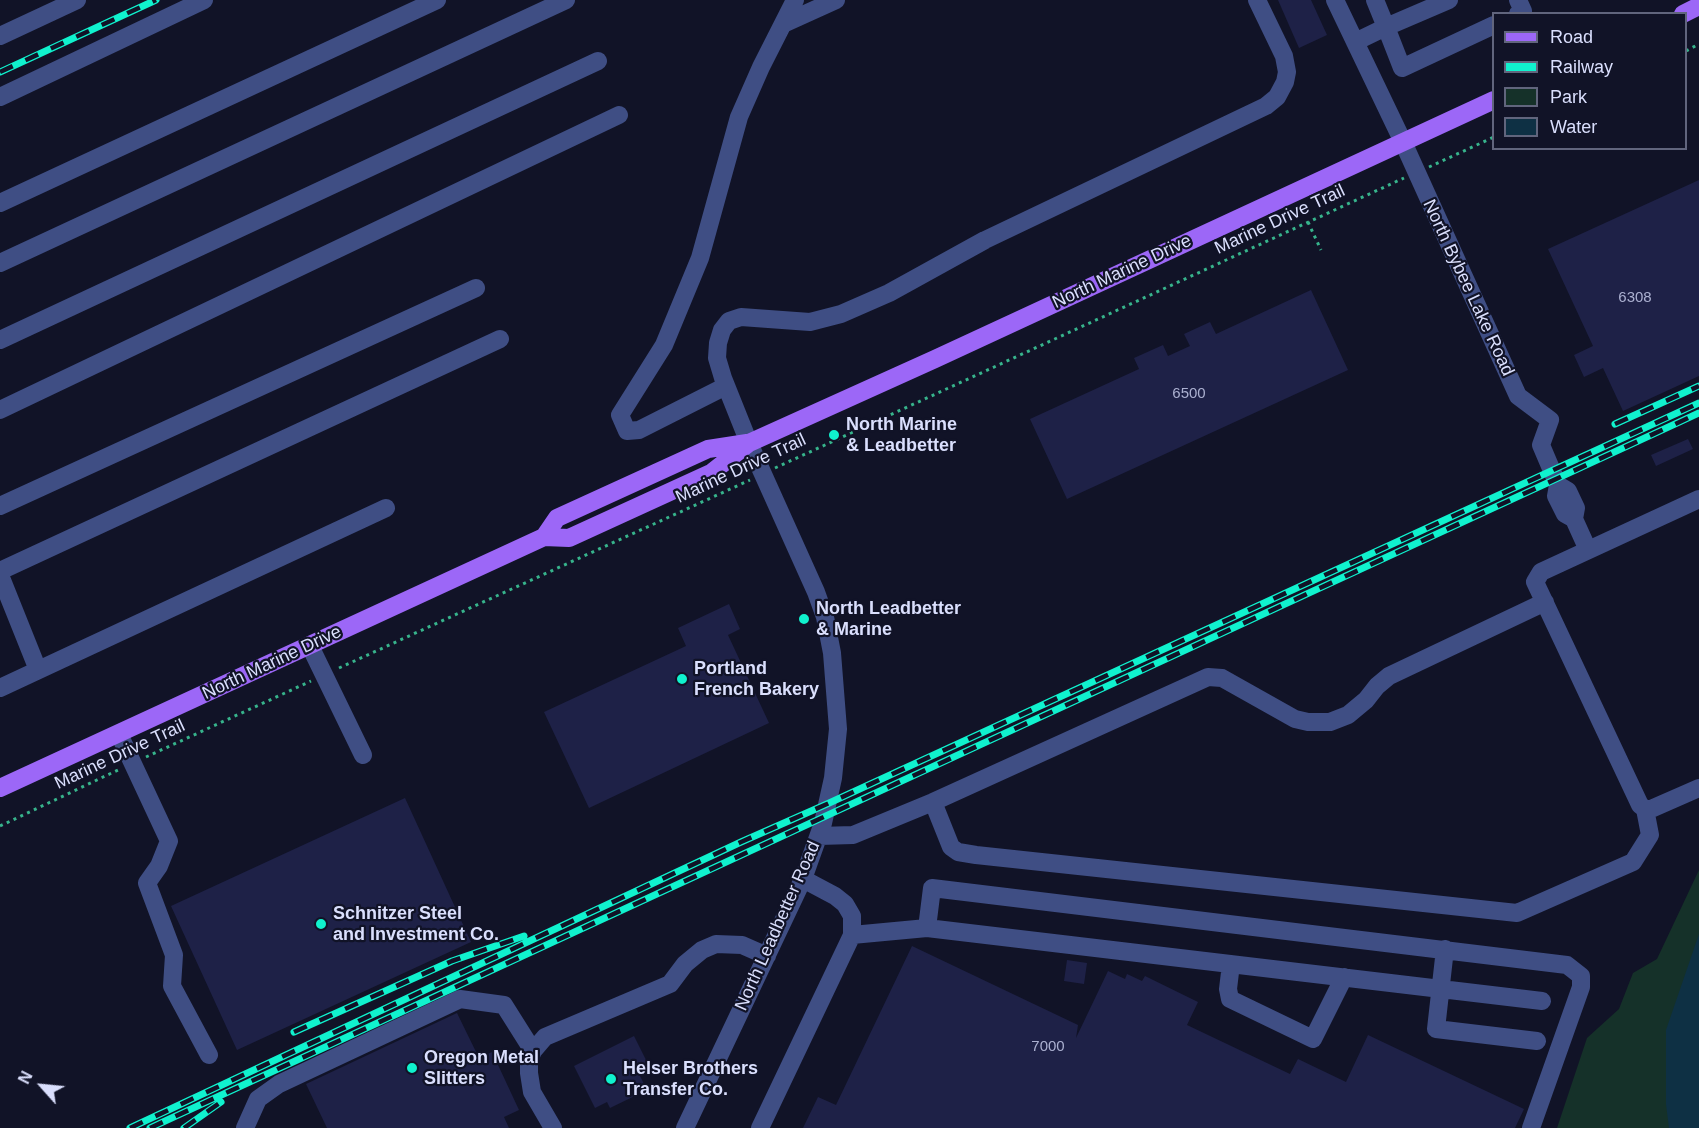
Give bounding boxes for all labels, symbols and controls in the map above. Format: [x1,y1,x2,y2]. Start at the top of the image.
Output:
legend [1492,12,1687,150]
text: Road [1550,27,1593,47]
text: Railway [1550,57,1613,77]
text: Park [1550,87,1587,107]
text: Water [1550,117,1597,137]
street label: Marine Drive Trail [1211,180,1349,260]
street label: North Bybee Lake Road [1418,196,1518,380]
street label: North Marine Drive [1049,230,1195,314]
house number: 6308 [1618,289,1652,307]
house number: 6500 [1172,385,1206,403]
place label: North Marine & Leadbetter [846,414,957,456]
marker: North Marine & Leadbetter [827,428,841,442]
street label: Marine Drive Trail [672,429,810,509]
place label: North Leadbetter & Marine [816,598,961,640]
marker: North Leadbetter & Marine [797,612,811,626]
street label: North Marine Drive [199,621,345,705]
place label: Portland French Bakery [694,658,819,700]
marker: Portland French Bakery [675,672,689,686]
street label: Marine Drive Trail [51,715,189,795]
street label: North Leadbetter Road [731,838,825,1014]
place label: Schnitzer Steel and Investment Co. [333,903,499,946]
marker: Schnitzer Steel and Investment Co. [314,917,328,931]
house number: 7000 [1031,1038,1065,1056]
place label: Oregon Metal Slitters [424,1047,539,1090]
north arrow [12,1056,72,1116]
place label: Helser Brothers Transfer Co. [623,1058,758,1100]
marker: Oregon Metal Slitters [405,1061,419,1075]
text: N [15,1069,36,1087]
marker: Helser Brothers Transfer Co. [604,1072,618,1086]

